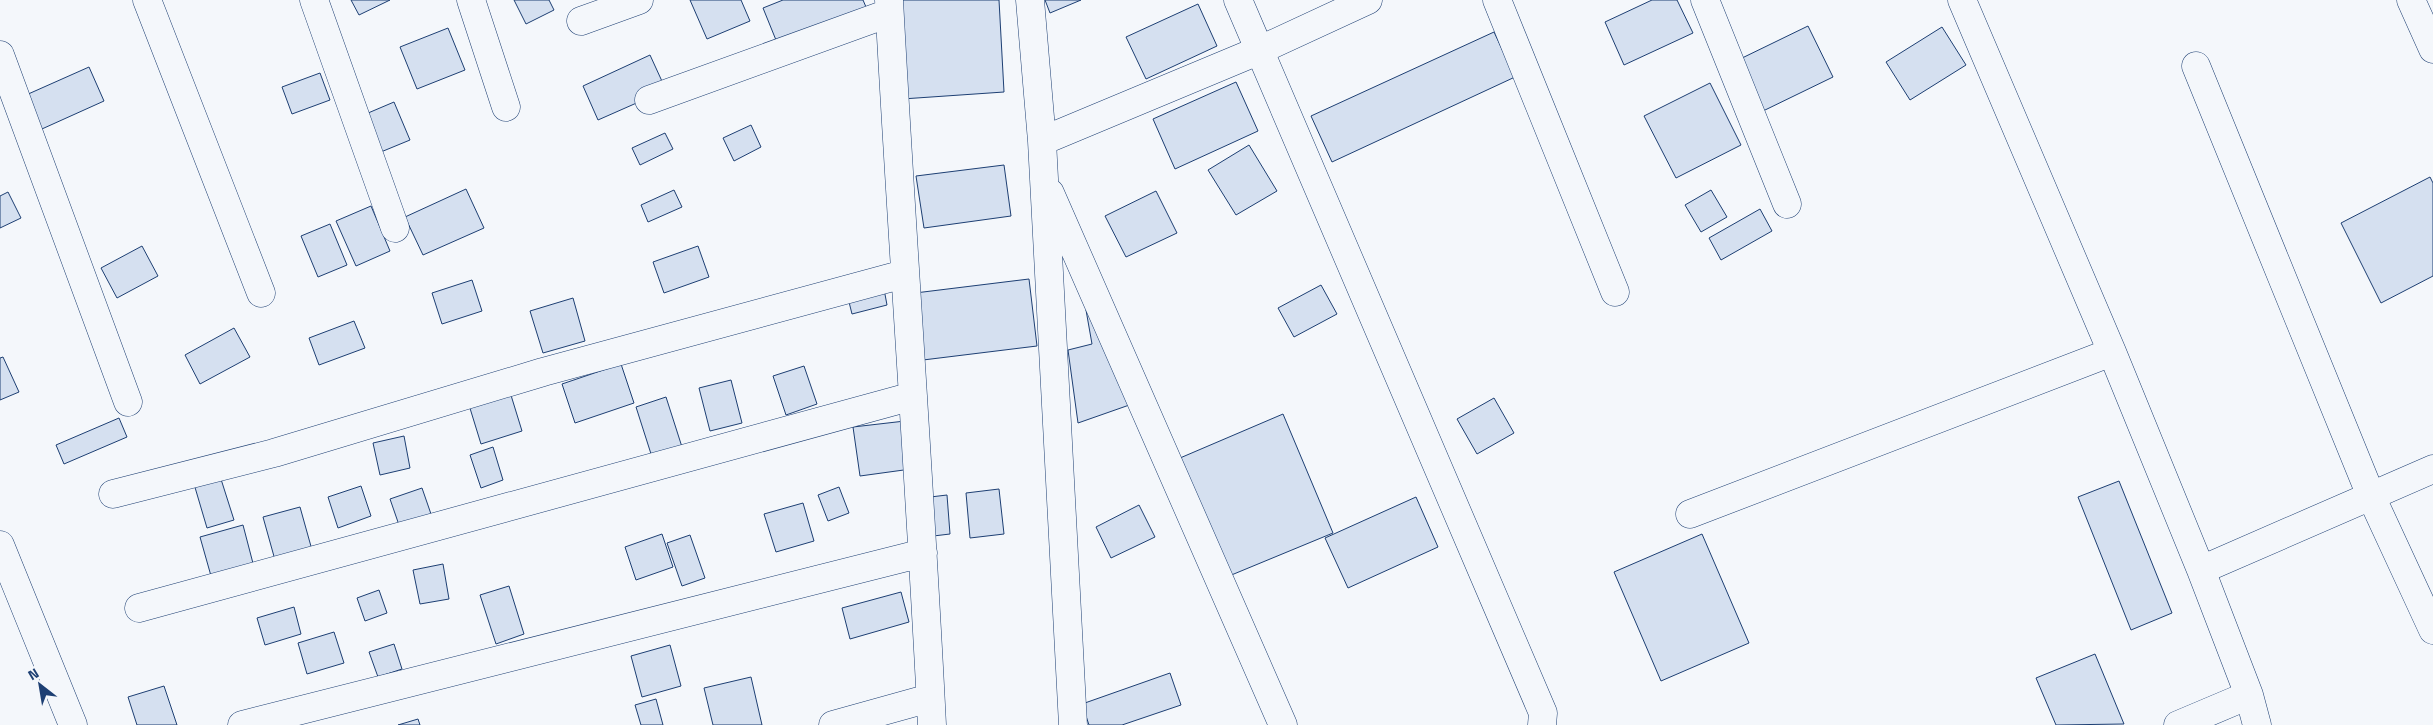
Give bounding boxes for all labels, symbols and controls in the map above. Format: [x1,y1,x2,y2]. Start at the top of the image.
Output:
north arrow [15,660,65,710]
text: N [23,662,43,685]

